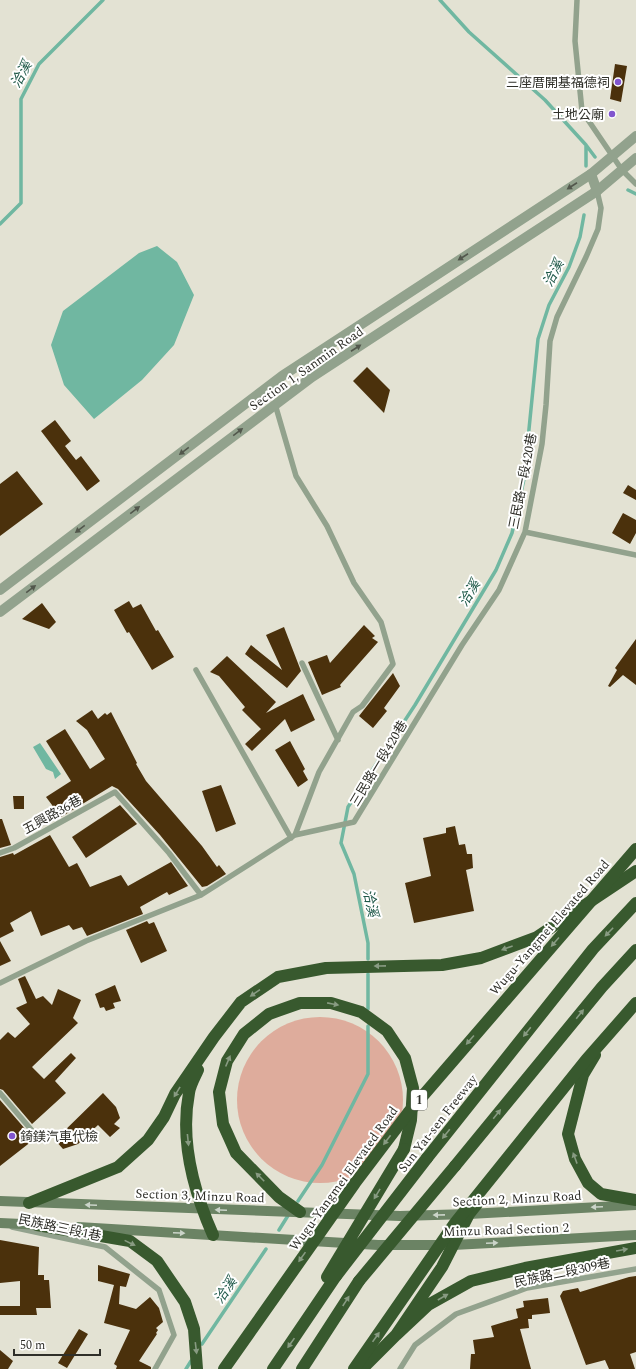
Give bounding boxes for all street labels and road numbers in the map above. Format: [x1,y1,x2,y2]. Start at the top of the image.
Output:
street label: Section 1, Sanmin Road [245,322,368,416]
street label: 三民路一段420巷 [504,431,542,531]
street label: 三民路一段420巷 [345,717,413,810]
street label: 五興路36巷 [19,790,86,839]
street label: Wugu-Yangmei Elevated Road [485,855,615,1000]
street label: Sun Yat-sen Freeway [393,1070,483,1177]
road number: 1 [411,1090,427,1110]
street label: Wugu-Yangmei Elevated Road [284,1102,403,1255]
street label: Section 3, Minzu Road [135,1184,265,1208]
street label: Section 2, Minzu Road [452,1186,582,1212]
street label: 民族路三段1巷 [16,1209,103,1247]
street label: Minzu Road Section 2 [443,1218,569,1242]
street label: 民族路二段309巷 [512,1253,612,1293]

